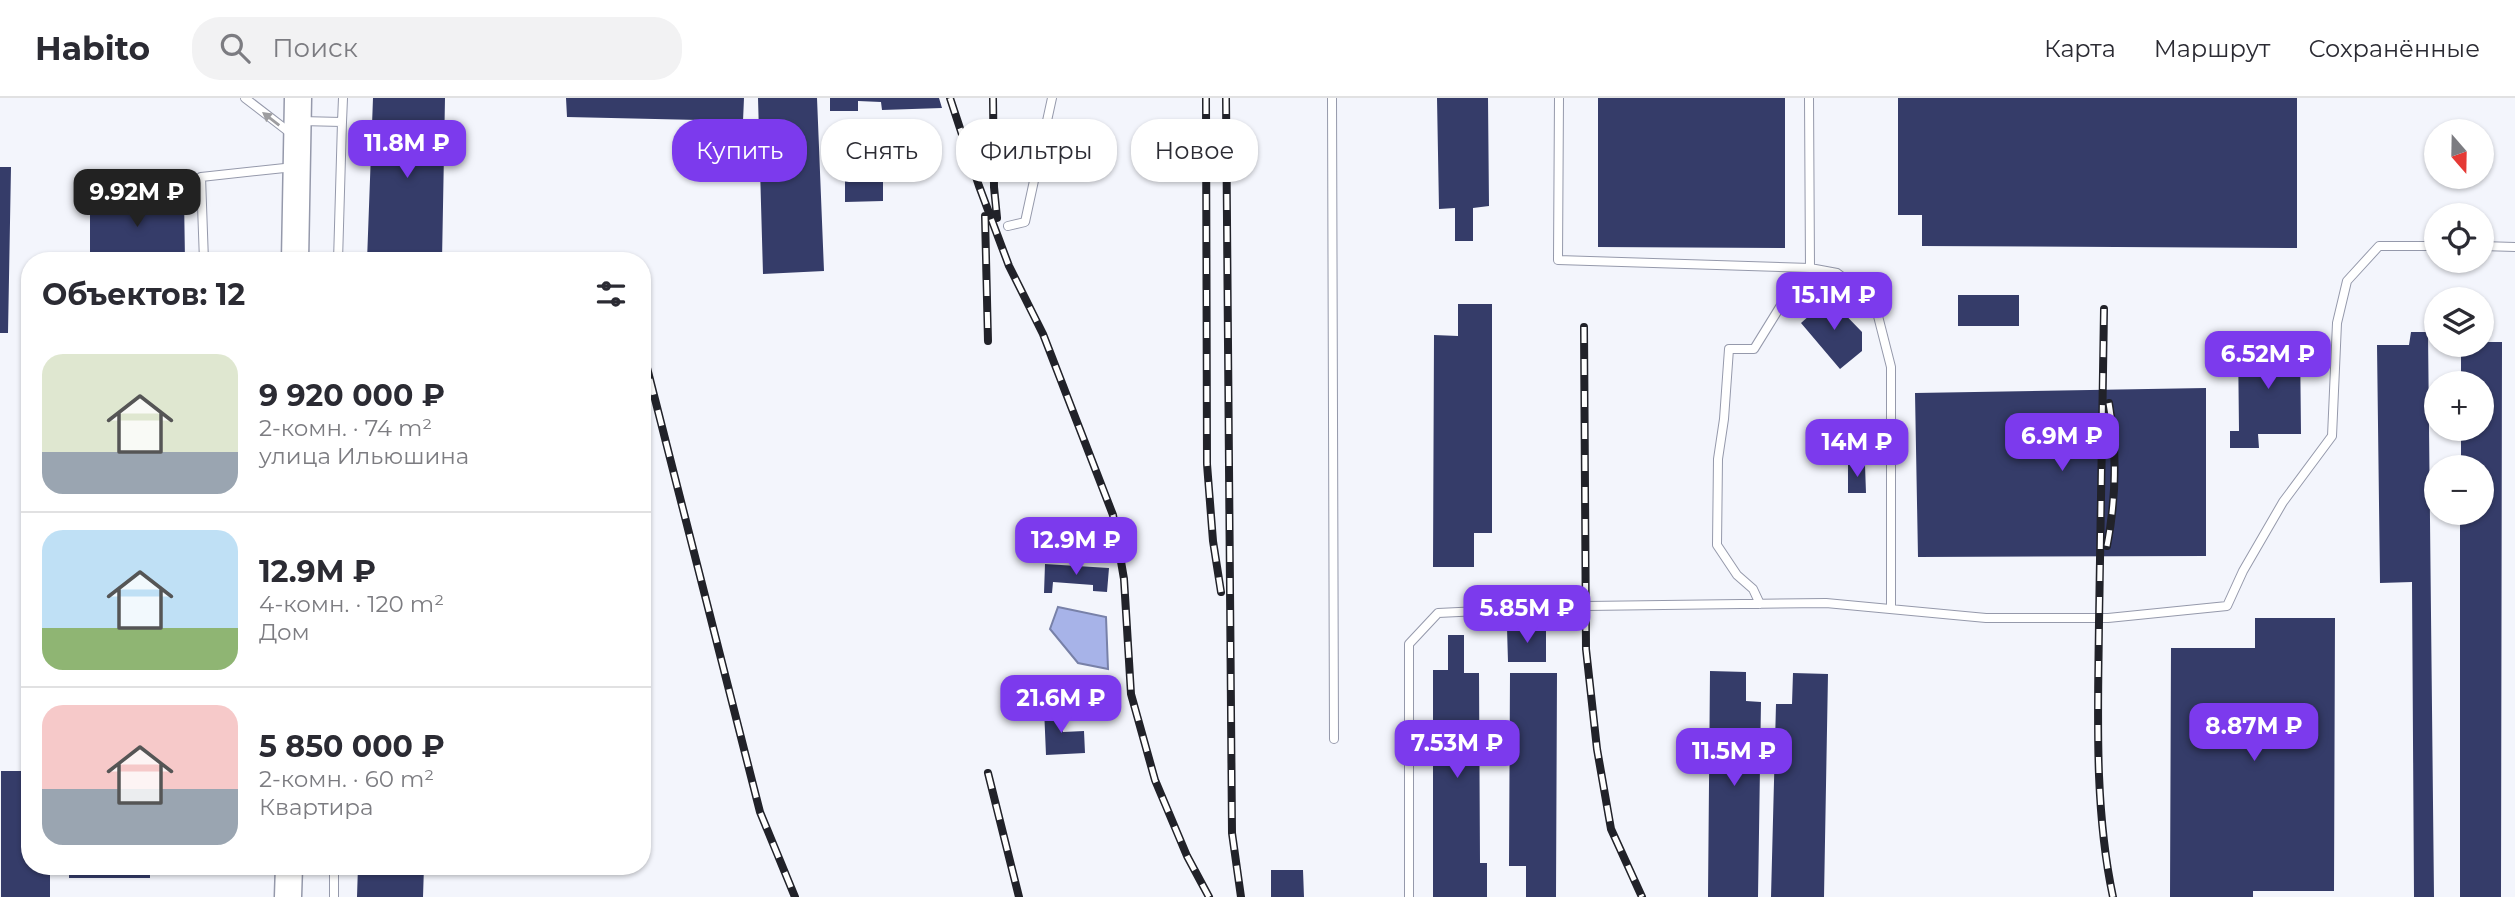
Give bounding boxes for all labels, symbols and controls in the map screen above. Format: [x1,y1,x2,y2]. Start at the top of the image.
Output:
search box [192,17,682,80]
text: Habito [35,28,150,68]
icon: search [216,29,254,67]
text: Поиск [272,32,358,64]
text: Карта [2044,34,2116,63]
text: Маршрут [2154,34,2270,63]
text: Сохранённые [2308,34,2480,63]
one-way arrow [263,111,281,126]
chip: Купить [672,119,807,182]
chip: Снять [821,119,942,182]
chip: Фильтры [956,119,1117,182]
chip: Новое [1131,119,1258,182]
north arrow [2424,119,2494,189]
map controls [2424,119,2494,525]
pin: 11.8M ₽ [342,120,472,180]
text: 11.8M ₽ [364,129,450,157]
pin: 9.92M ₽ [72,170,202,229]
text: 9.92M ₽ [90,178,184,206]
button: locate [2424,203,2494,273]
pin: 15.1M ₽ [1769,272,1899,332]
icon: filters [592,275,630,313]
text: Объектов: 12 [42,276,245,313]
text: 15.1M ₽ [1792,281,1876,309]
button: layers [2424,287,2494,357]
pin: 6.52M ₽ [2203,331,2333,391]
text: 6.52M ₽ [2221,340,2315,368]
button: + [2424,371,2494,441]
text: 9 920 000 ₽ [259,377,445,414]
icon: home [98,382,182,466]
text: 2-комн. · 74 m² [259,414,432,442]
pin: 6.9M ₽ [2005,414,2119,473]
pin: 14M ₽ [1808,420,1906,479]
text: 6.9M ₽ [2021,422,2103,450]
text: 14M ₽ [1821,428,1893,456]
text: улица Ильюшина [259,442,469,470]
button: − [2424,455,2494,525]
pin: 12.9M ₽ [1011,518,1141,577]
text: 12.9M ₽ [1031,526,1121,554]
text: 12.9M ₽ [259,553,376,590]
icon: home [98,558,182,642]
pin: 5.85M ₽ [1462,586,1592,645]
text: 4-комн. · 120 m² [259,590,444,618]
text: 5.85M ₽ [1479,594,1575,622]
text: Дом [259,618,310,646]
pin: 21.6M ₽ [996,676,1126,735]
text: 21.6M ₽ [1016,684,1106,712]
pin: 8.87M ₽ [2189,704,2319,763]
text: 8.87M ₽ [2205,712,2303,740]
pin: 7.53M ₽ [1392,720,1522,780]
text: 5 850 000 ₽ [259,728,445,765]
pin: 11.5M ₽ [1669,728,1799,788]
text: 7.53M ₽ [1411,729,1503,757]
icon: home [98,733,182,817]
text: 11.5M ₽ [1692,737,1776,765]
text: 2-комн. · 60 m² [259,765,434,793]
text: Квартира [259,793,373,821]

